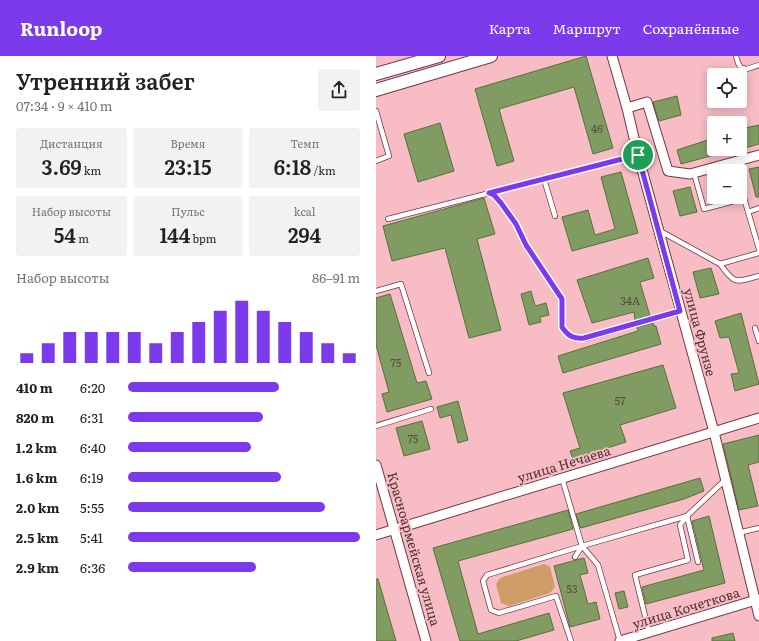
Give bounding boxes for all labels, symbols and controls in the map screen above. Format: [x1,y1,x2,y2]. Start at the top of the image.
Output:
text: Runloop [20,14,102,42]
text: Карта [489,18,531,38]
text: Маршрут [553,18,621,38]
text: Сохранённые [643,18,739,38]
text: Утренний забег [16,64,195,97]
map controls [707,68,747,204]
button: locate [707,68,747,108]
button: share [318,69,360,111]
text: 07:34 · 9 × 410 m [16,96,112,115]
button: + [707,116,747,156]
house number: 46 [591,120,603,136]
text: Дистанция [40,135,103,151]
text: Время [171,135,205,151]
text: Темп [290,135,319,151]
pin [621,138,655,172]
icon: arrive [627,144,649,166]
text: 3.69 [42,151,82,181]
text: 23:15 [165,151,211,181]
text: 6:18 [274,151,311,181]
text: km [82,162,101,178]
text: /km [311,162,336,178]
button: − [707,164,747,204]
text: Набор высоты [32,203,111,219]
text: Пульс [171,203,205,219]
text: kcal [294,203,316,219]
text: 54 [54,219,76,249]
text: 144 [160,219,190,249]
text: 294 [288,219,321,249]
text: m [76,230,89,246]
text: bpm [190,230,216,246]
text: Набор высоты [16,268,110,287]
text: 86–91 m [312,268,360,287]
street label: улица Фрунзе [680,286,721,378]
house number: 34А [620,292,640,308]
house number: 75 [391,354,402,370]
text: 410 m [16,378,53,397]
text: 6:20 [80,378,105,397]
house number: 57 [614,392,626,408]
text: 820 m [16,408,54,427]
text: 6:31 [80,408,104,427]
house number: 75 [408,430,419,446]
text: 1.2 km [16,438,57,457]
text: 6:40 [80,438,106,457]
street label: улица Нечаева [515,440,613,487]
text: 1.6 km [16,468,58,487]
text: 6:19 [80,468,103,487]
street label: Красноармейская улица [383,470,446,628]
text: 2.0 km [16,498,60,517]
text: 5:55 [80,498,104,517]
text: 2.5 km [16,528,59,547]
text: 5:41 [80,528,103,547]
text: 2.9 km [16,558,59,577]
text: 6:36 [80,558,105,577]
house number: 53 [566,580,578,596]
street label: улица Кочеткова [630,582,742,633]

